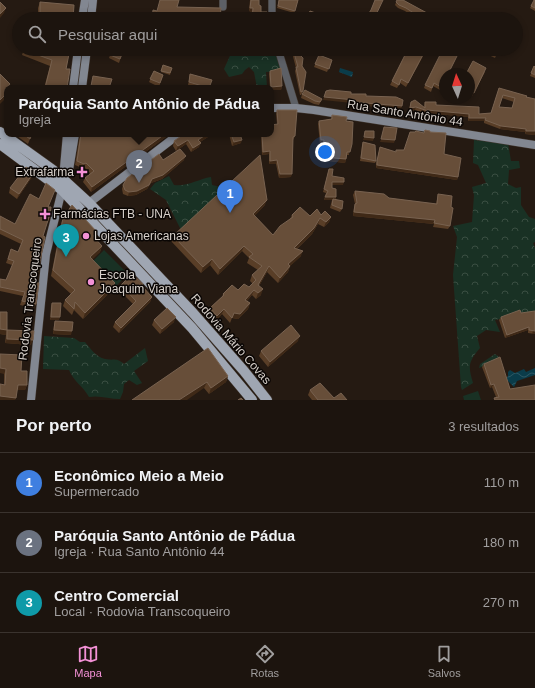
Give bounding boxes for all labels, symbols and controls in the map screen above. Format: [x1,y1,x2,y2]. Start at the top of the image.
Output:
search box [12,12,523,56]
icon: search [26,23,48,45]
text: Pesquisar aqui [58,26,157,43]
north arrow [439,68,475,104]
popup [4,85,274,137]
text: Paróquia Santo Antônio de Pádua [18,95,260,112]
street label: Rua Santo Antônio 44 [346,97,464,129]
text: Igreja [18,112,51,127]
your location [315,142,335,162]
pin: 2 [126,150,152,183]
place label: Extrafarma [15,165,74,179]
marker: Extrafarma [77,167,87,177]
pin: 1 [217,180,243,213]
place label: Farmácias FTB - UNA [53,207,171,221]
marker: Farmácias FTB - UNA [40,209,50,219]
pin: 3 [53,224,79,257]
place label: Lojas Americanas [94,229,189,243]
marker: Lojas Americanas [81,231,91,241]
street label: Rodovia Transcoqueiro [16,237,45,361]
place label: Escola Joaquim Viana [99,268,178,296]
marker: Escola Joaquim Viana [86,277,96,287]
street label: Rodovia Mário Covas [188,291,274,387]
text: Por perto [16,416,92,435]
text: 3 resultados [448,419,519,434]
text: Econômico Meio a Meio [54,467,224,484]
text: 1 [25,475,33,490]
text: 110 m [484,475,519,490]
text: Supermercado [54,484,139,499]
text: Paróquia Santo Antônio de Pádua [54,527,295,544]
text: 2 [25,535,33,550]
text: 180 m [483,535,519,550]
text: Igreja · Rua Santo Antônio 44 [54,544,225,559]
text: Centro Comercial [54,587,179,604]
text: 3 [25,595,33,610]
text: 270 m [483,595,519,610]
text: Local · Rodovia Transcoqueiro [54,604,230,619]
tab: Mapa [74,643,102,679]
tab: Rotas [250,643,279,679]
tab: Salvos [428,643,461,679]

